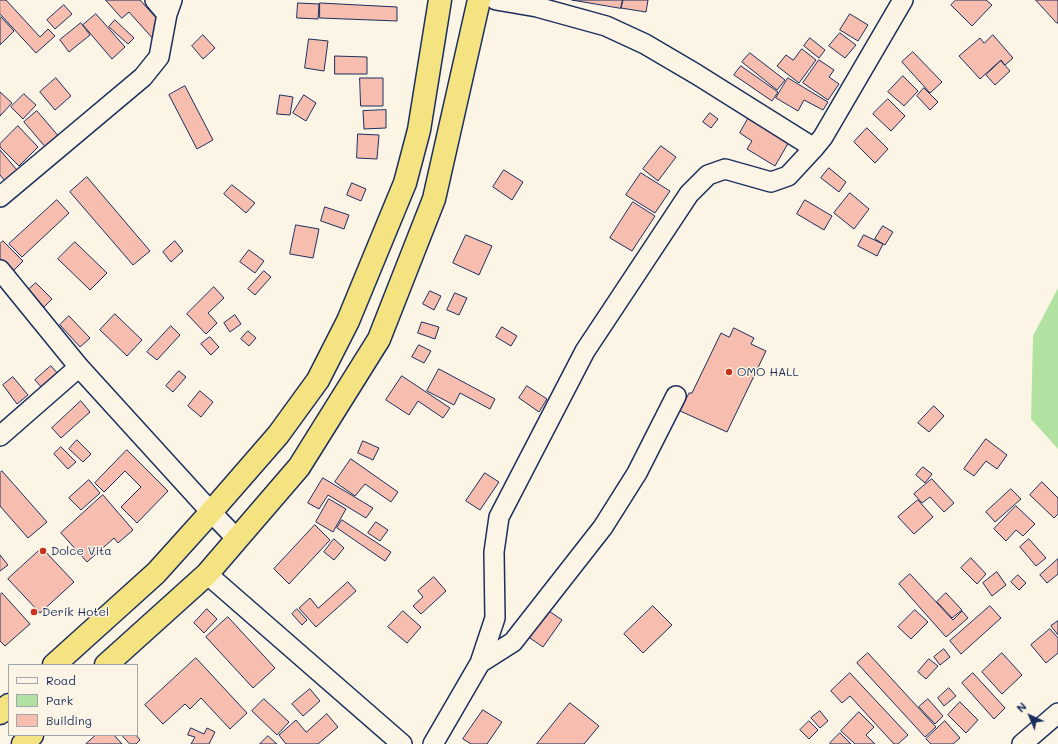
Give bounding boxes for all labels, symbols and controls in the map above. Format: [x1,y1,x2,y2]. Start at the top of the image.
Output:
place label: OMO HALL [737,365,799,379]
marker: OMO HALL [724,367,734,377]
place label: Dolce Vita [51,544,112,558]
marker: Dolce Vita [38,546,48,556]
place label: Derik Hotel [42,605,109,619]
marker: Derik Hotel [29,607,39,617]
legend [8,664,138,736]
text: Road [46,672,76,688]
text: Park [46,692,73,708]
north arrow [1010,696,1050,736]
text: N [1013,699,1030,715]
text: Building [46,712,92,728]

